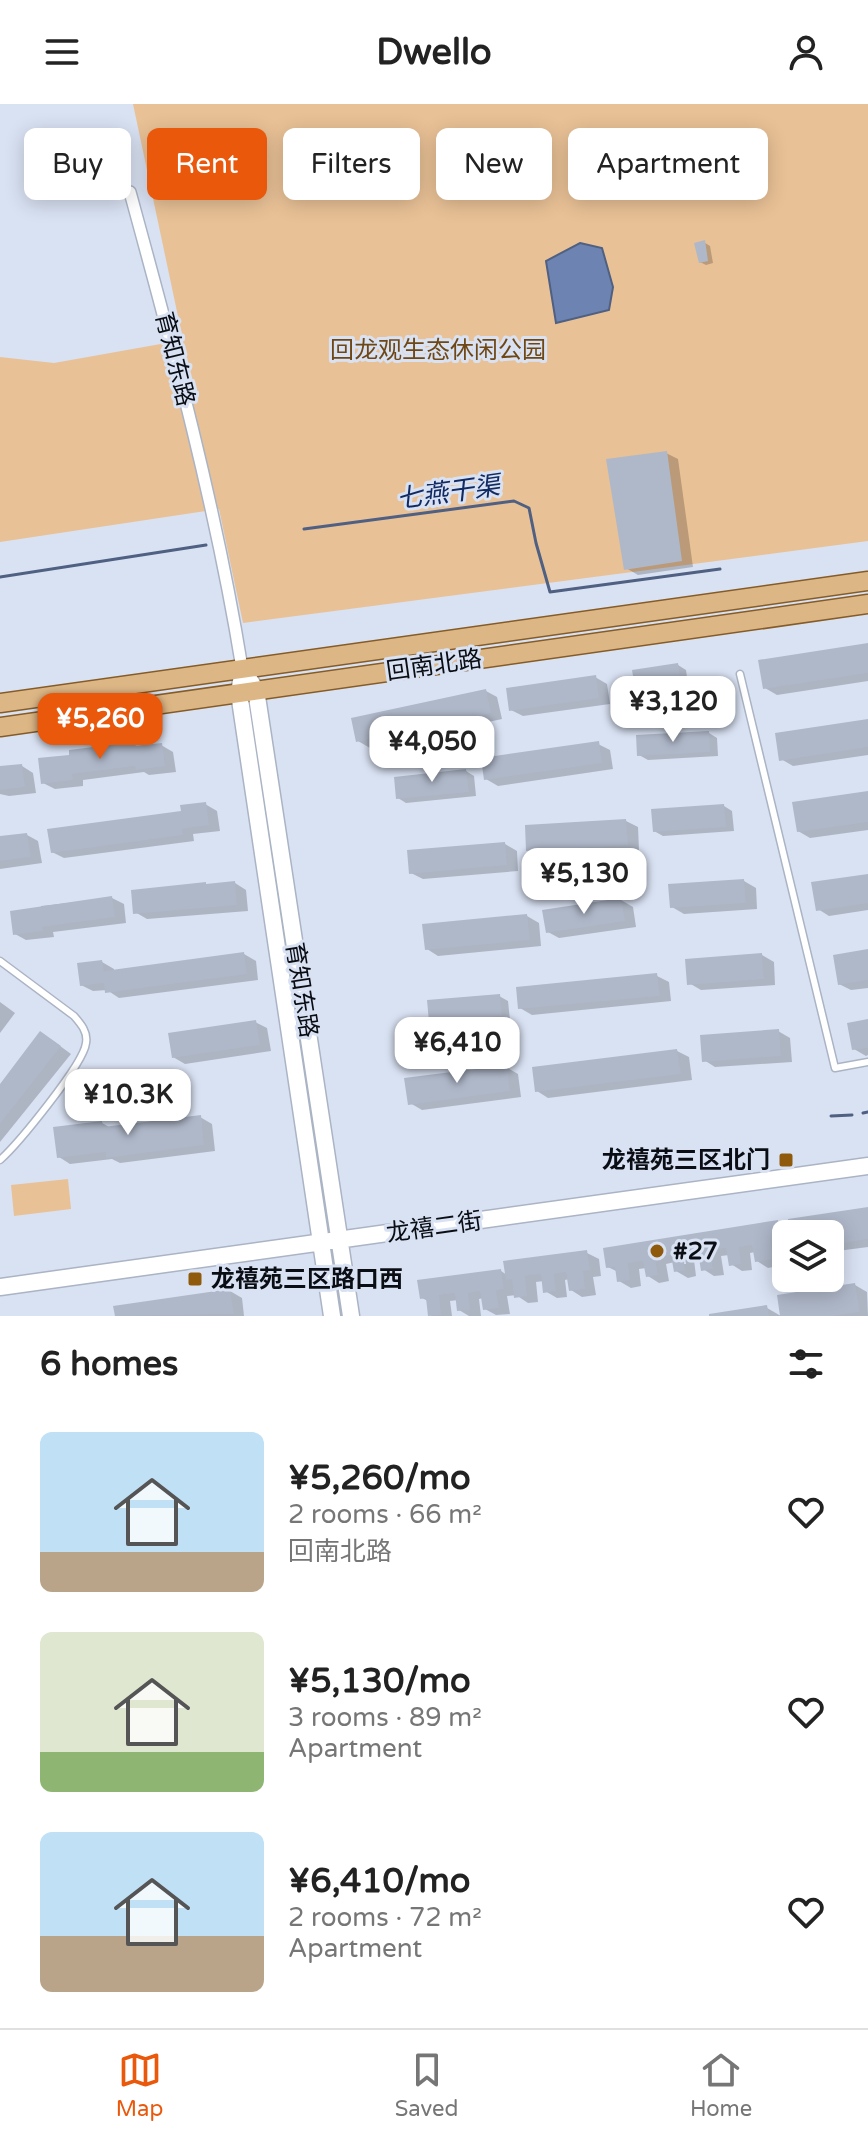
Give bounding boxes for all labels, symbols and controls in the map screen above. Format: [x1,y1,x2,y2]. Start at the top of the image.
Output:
icon: menu [40,30,84,74]
icon: person [784,30,828,74]
text: Dwello [376,31,492,74]
chip: Buy [24,128,131,200]
chip: Rent [147,128,267,200]
chip: Filters [283,128,420,200]
chip: New [436,128,552,200]
chip: Apartment [568,128,768,200]
street label: 育知东路 [149,309,200,409]
park label: 回龙观生态休闲公园 [330,336,546,365]
water label: 七燕干渠 [394,469,506,515]
street label: 回南北路 [385,644,484,687]
pin: ¥3,120 [608,676,738,744]
text: ¥3,120 [628,686,718,717]
pin: ¥5,260 [35,693,165,761]
text: ¥5,260 [56,703,144,734]
pin: ¥4,050 [367,716,497,784]
text: ¥4,050 [387,726,477,757]
pin: ¥5,130 [519,848,649,916]
text: ¥5,130 [540,858,628,889]
street label: 育知东路 [280,940,323,1040]
pin: ¥6,410 [392,1017,522,1085]
text: ¥6,410 [413,1027,501,1058]
pin: ¥10.3K [63,1069,193,1137]
text: ¥10.3K [83,1079,173,1110]
place label: 龙禧苑三区北门 [602,1146,770,1175]
marker: 龙禧苑三区北门 [777,1151,795,1169]
street label: 龙禧二街 [385,1206,484,1249]
map controls [772,1220,844,1292]
button: layers [772,1220,844,1292]
place label: #27 [673,1237,718,1266]
marker: #27 [648,1242,666,1260]
place label: 龙禧苑三区路口西 [211,1265,403,1294]
marker: 龙禧苑三区路口西 [186,1270,204,1288]
icon: filters [784,1342,828,1386]
text: 6 homes [40,1344,178,1385]
text: ¥5,260/mo [288,1458,471,1499]
icon: home [104,1464,200,1560]
icon: heart [784,1490,828,1534]
text: 2 rooms · 66 m² [288,1499,482,1530]
text: 回南北路 [288,1536,392,1567]
text: ¥5,130/mo [288,1661,471,1702]
icon: home [104,1664,200,1760]
icon: heart [784,1690,828,1734]
text: 3 rooms · 89 m² [288,1702,482,1733]
text: Apartment [288,1733,422,1764]
text: ¥6,410/mo [288,1861,470,1902]
icon: home [104,1864,200,1960]
icon: heart [784,1890,828,1934]
text: 2 rooms · 72 m² [288,1902,482,1933]
text: Apartment [288,1933,422,1964]
tab: Map [116,2048,163,2122]
tab: Saved [395,2048,458,2122]
tab: Home [690,2048,752,2122]

